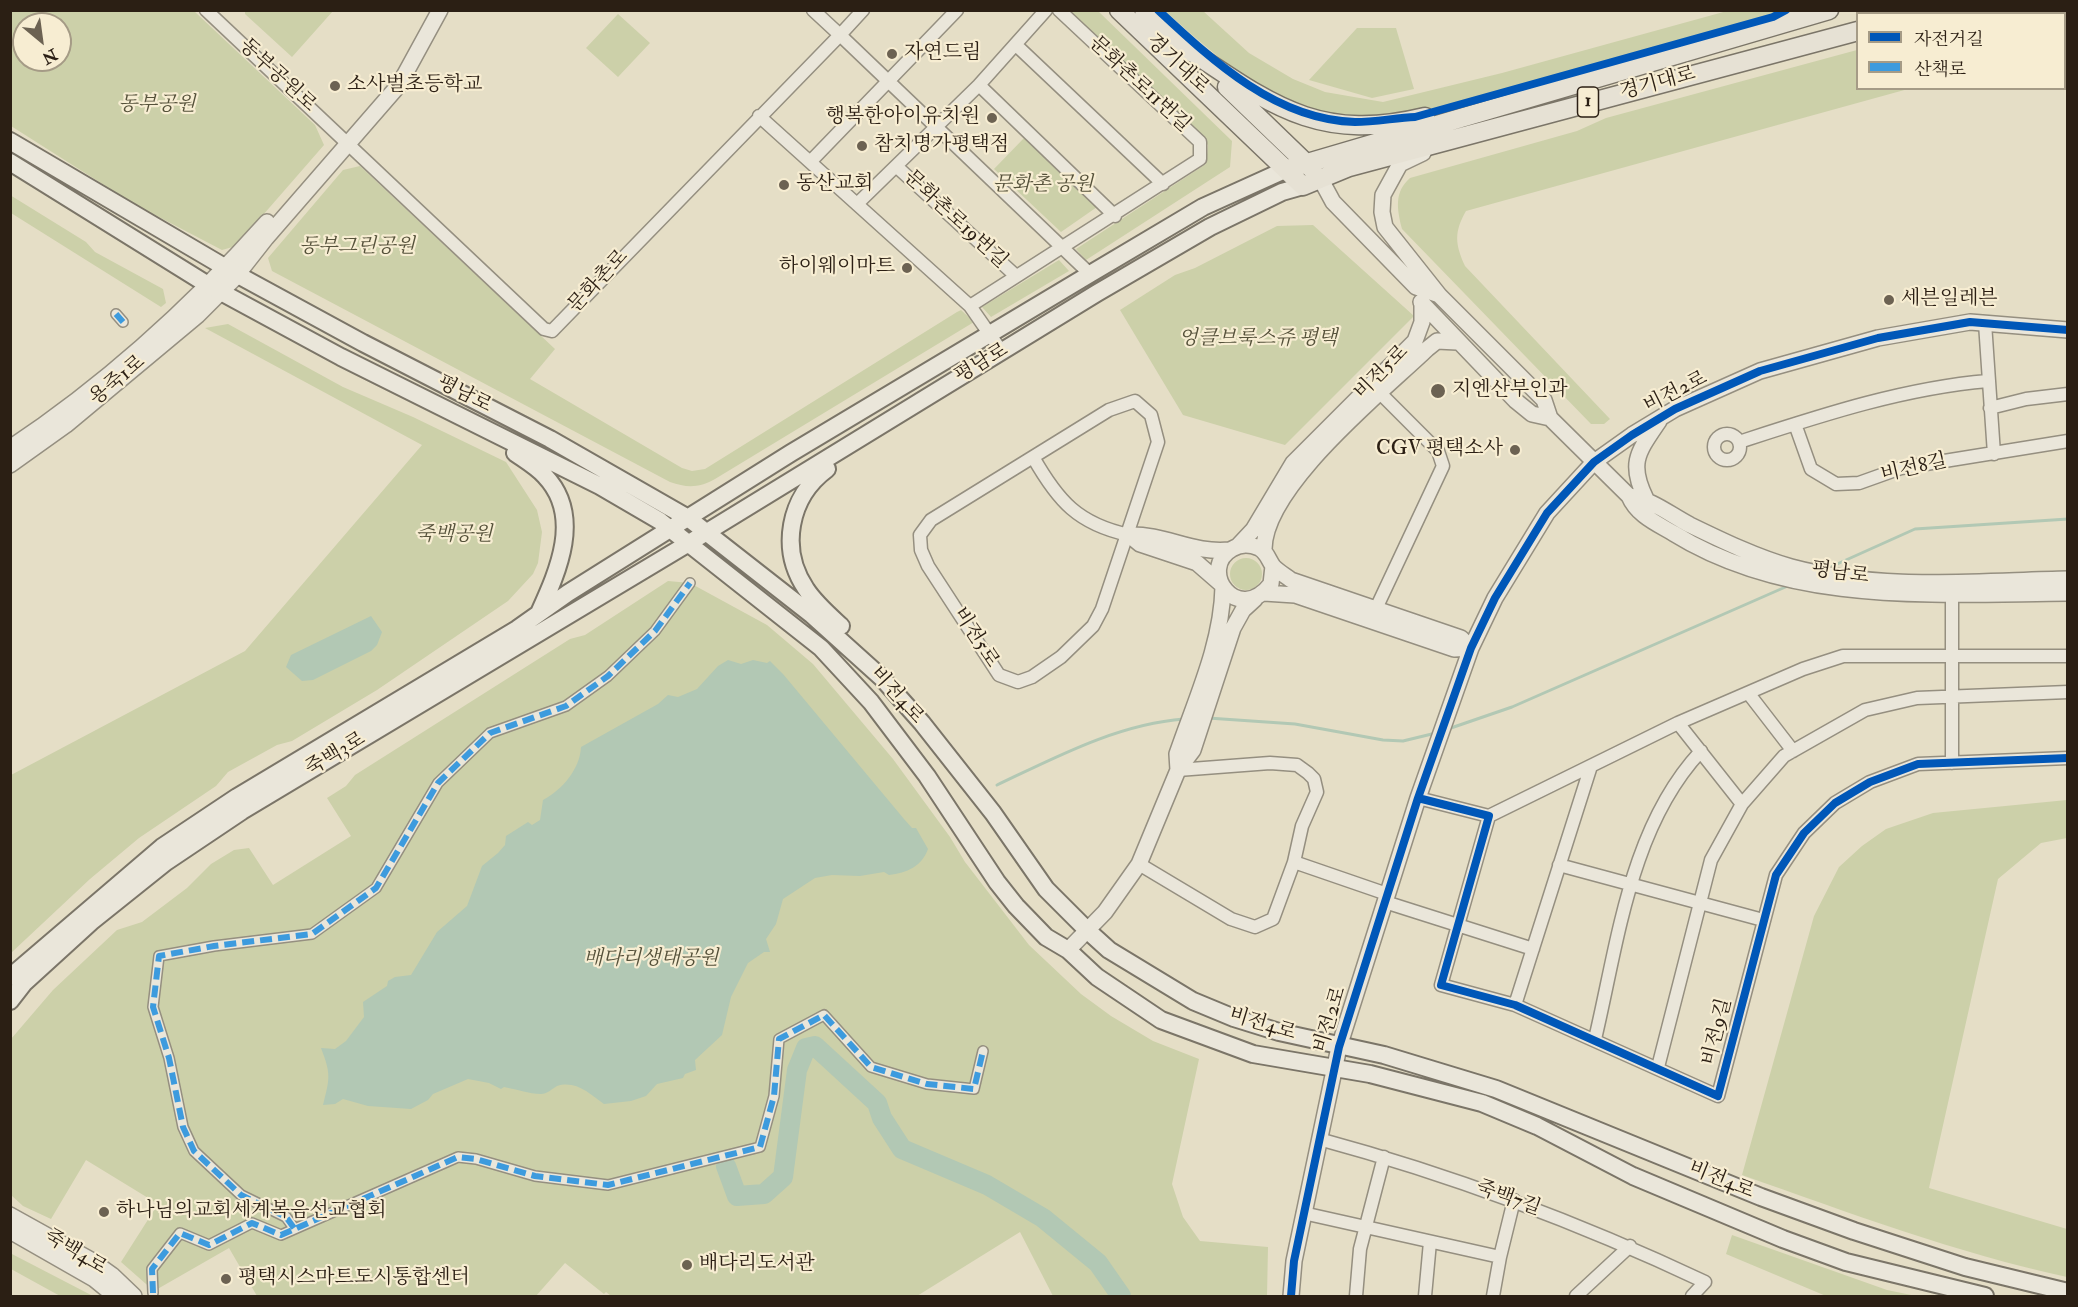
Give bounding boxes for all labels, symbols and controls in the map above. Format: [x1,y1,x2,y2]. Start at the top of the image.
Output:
north arrow [12,12,72,72]
legend [1856,12,2066,90]
text: 자전거길 [1914,28,1984,51]
street label: 경기대로 [1141,30,1213,100]
street label: 문화촌로11번길 [1083,32,1195,138]
street label: 동부공원로 [233,34,321,118]
place label: 자연드림 [904,42,981,66]
text: N [39,44,61,68]
marker: 자연드림 [885,47,899,61]
text: 산책로 [1914,58,1966,81]
street label: 경기대로 [1618,62,1698,106]
place label: 소사벌초등학교 [347,74,482,98]
marker: 소사벌초등학교 [328,79,342,93]
road number: 1 [1578,87,1598,117]
park label: 동부공원 [118,94,196,118]
place label: 행복한아이유치원 [825,106,980,130]
marker: 행복한아이유치원 [985,111,999,125]
place label: 참치명가평택점 [874,134,1009,158]
marker: 참치명가평택점 [855,139,869,153]
street label: 문화촌로19번길 [898,166,1012,274]
place label: 동산교회 [796,173,873,197]
park label: 문화촌 공원 [993,174,1093,198]
marker: 동산교회 [777,178,791,192]
park label: 동부그린공원 [299,236,415,260]
street label: 문화촌로 [564,246,634,318]
place label: 하이웨이마트 [779,256,895,280]
marker: 하이웨이마트 [900,261,914,275]
place label: 세븐일레븐 [1901,288,1998,312]
marker: 세븐일레븐 [1882,293,1896,307]
park label: 엉클브룩스쥬 평택 [1179,328,1337,352]
street label: 평남로 [951,339,1013,389]
street label: 비전5로 [1350,341,1414,405]
street label: 용죽1로 [85,351,151,411]
street label: 비전2로 [1640,367,1712,419]
street label: 평남로 [433,371,495,419]
place label: 지엔산부인과 [1452,379,1568,403]
marker: 지엔산부인과 [1429,382,1447,400]
place label: CGV 평택소사 [1376,438,1503,462]
marker: CGV 평택소사 [1508,443,1522,457]
street label: 비전8길 [1878,450,1950,488]
park label: 죽백공원 [415,524,493,548]
street label: 평남로 [1810,558,1870,590]
street label: 비전5로 [947,603,1003,673]
street label: 비전4로 [864,662,928,730]
street label: 죽백3로 [302,728,370,782]
park label: 배다리생태공원 [583,948,719,972]
street label: 비전2로 [1310,984,1352,1056]
street label: 비전9길 [1698,996,1738,1068]
street label: 비전4로 [1226,1003,1298,1047]
street label: 비전4로 [1685,1157,1757,1205]
street label: 죽백7길 [1472,1176,1544,1222]
place label: 하나님의교회세계복음선교협회 [116,1200,386,1224]
marker: 하나님의교회세계복음선교협회 [97,1205,111,1219]
street label: 죽백4로 [39,1225,111,1281]
place label: 배다리도서관 [699,1253,815,1277]
marker: 배다리도서관 [680,1258,694,1272]
place label: 평택시스마트도시통합센터 [238,1267,470,1291]
marker: 평택시스마트도시통합센터 [219,1272,233,1286]

